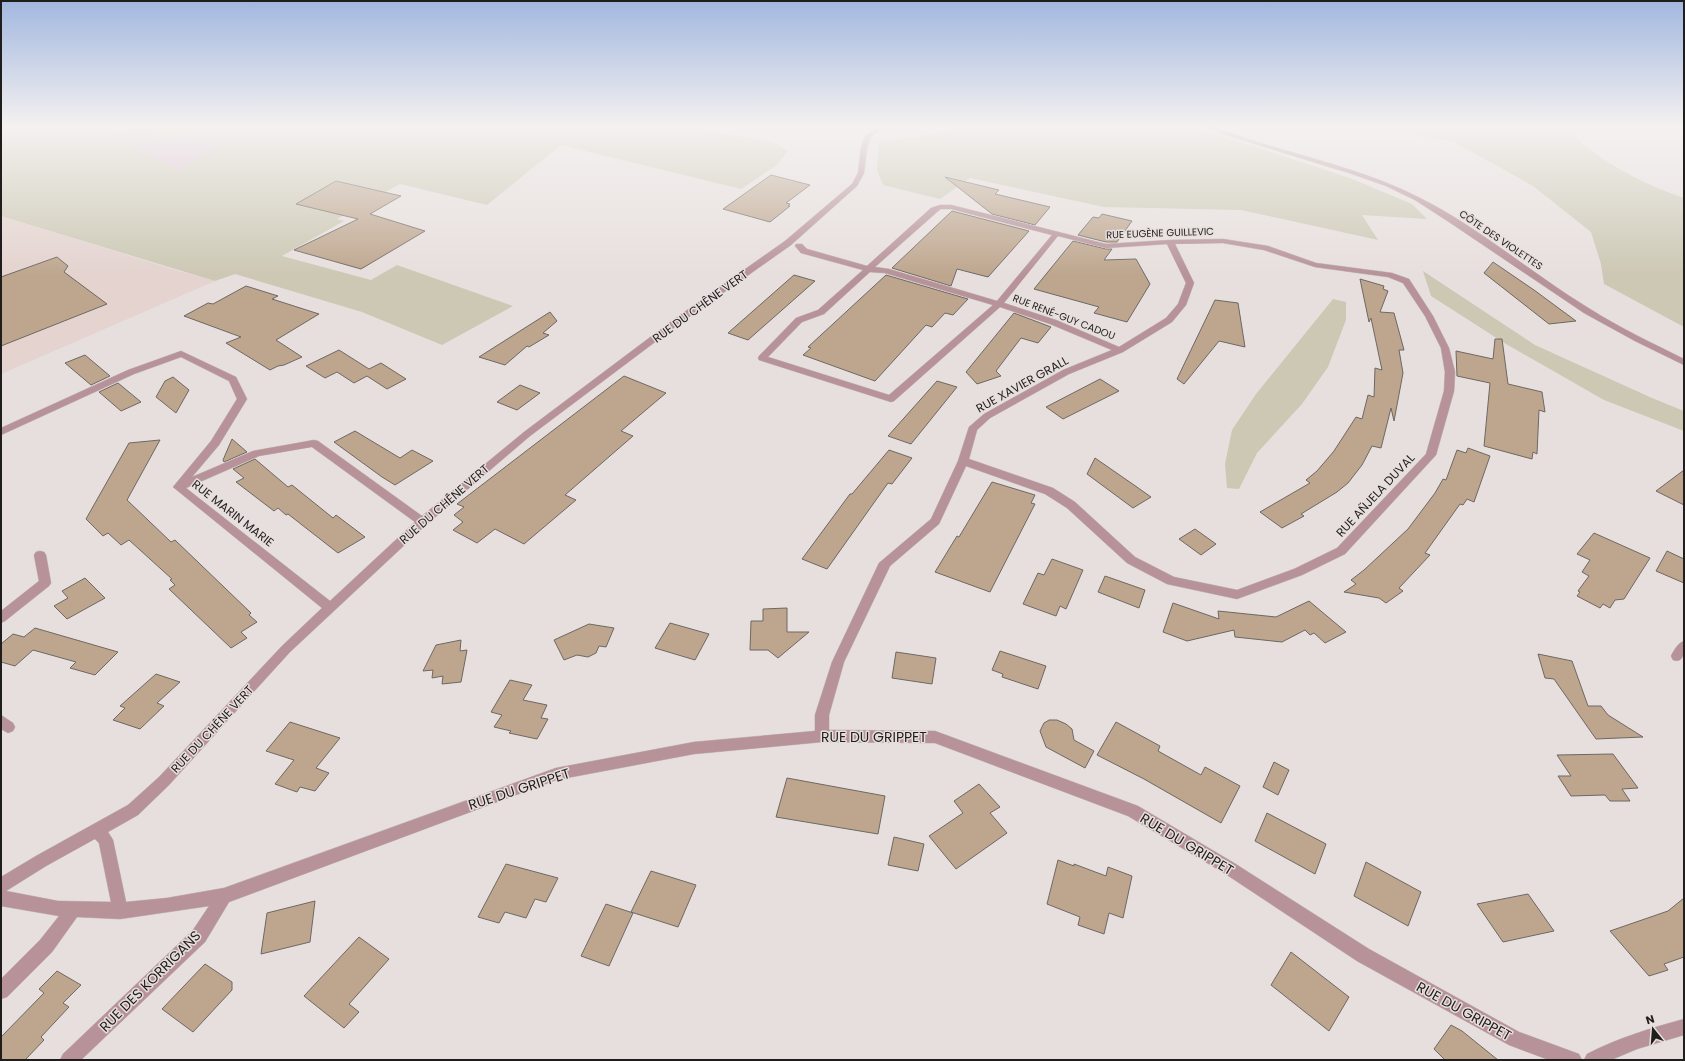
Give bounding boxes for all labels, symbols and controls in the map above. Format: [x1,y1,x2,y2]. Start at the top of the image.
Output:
street label: CÔTE DES VIOLETTES [1456,206,1546,274]
street label: RUE EUGÈNE GUILLEVIC [1106,224,1214,242]
street label: RUE DU CHÊNE VERT [649,265,752,346]
street label: RUE RENÉ-GUY CADOU [1011,291,1117,343]
street label: RUE XAVIER GRALL [973,352,1071,416]
street label: RUE AÑJELA DUVAL [1332,450,1418,540]
street label: RUE DU CHÊNE VERT [395,460,493,548]
street label: RUE MARIN MARIE [188,476,278,550]
street label: RUE DU CHÊNE VERT [167,681,257,777]
street label: RUE DU GRIPPET [821,727,927,747]
street label: RUE DU GRIPPET [466,763,573,815]
street label: RUE DU GRIPPET [1137,808,1238,880]
street label: RUE DES KORRIGANS [95,926,205,1036]
street label: RUE DU GRIPPET [1413,977,1515,1046]
north arrow [1633,1009,1673,1049]
text: N [1644,1011,1656,1028]

